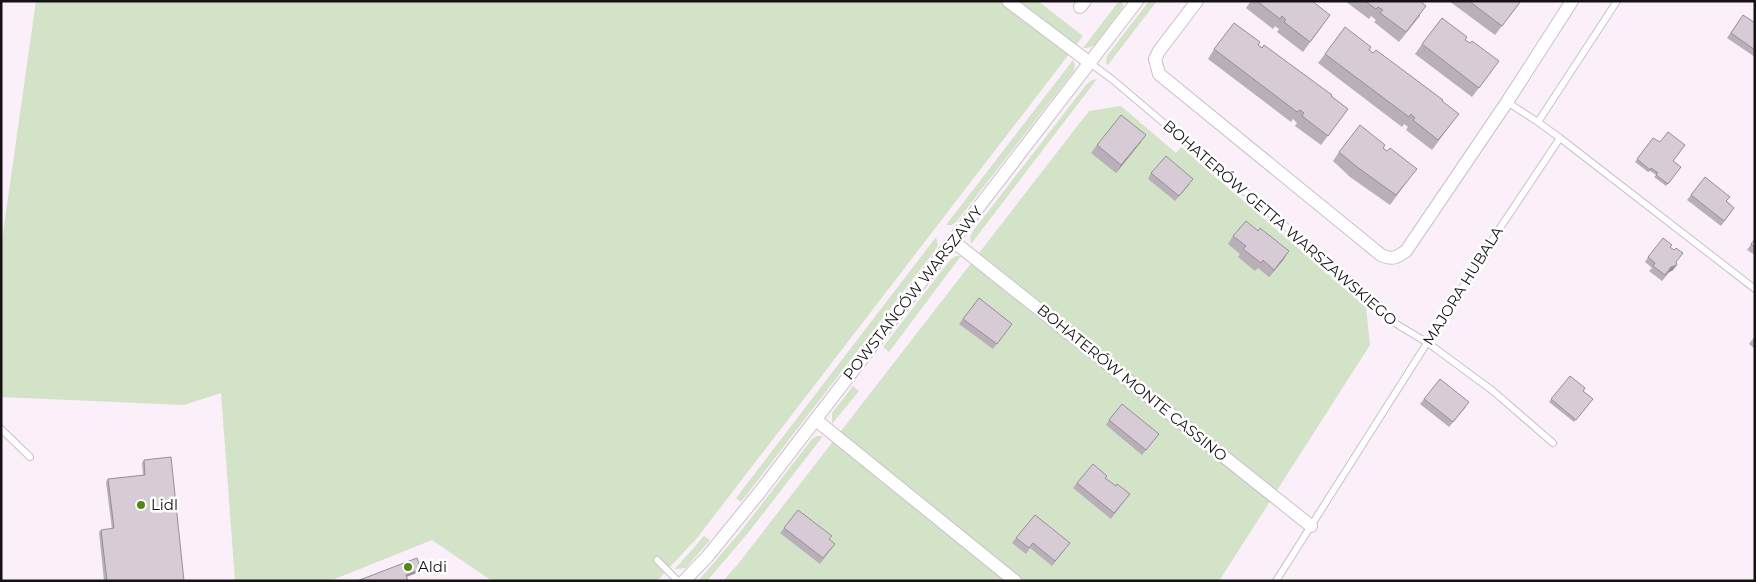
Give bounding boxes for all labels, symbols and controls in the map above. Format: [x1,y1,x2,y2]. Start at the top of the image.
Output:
street label: BOHATERÓW GETTA WARSZAWSKIEGO [1159,116,1401,329]
street label: POWSTAŃCÓW WARSZAWY [839,202,987,383]
street label: MAJORA HUBALA [1418,223,1507,349]
street label: BOHATERÓW MONTE CASSINO [1033,300,1231,465]
place label: Lidl [151,495,178,514]
marker: Lidl [135,499,147,511]
place label: Aldi [418,557,447,576]
marker: Aldi [402,561,414,573]

